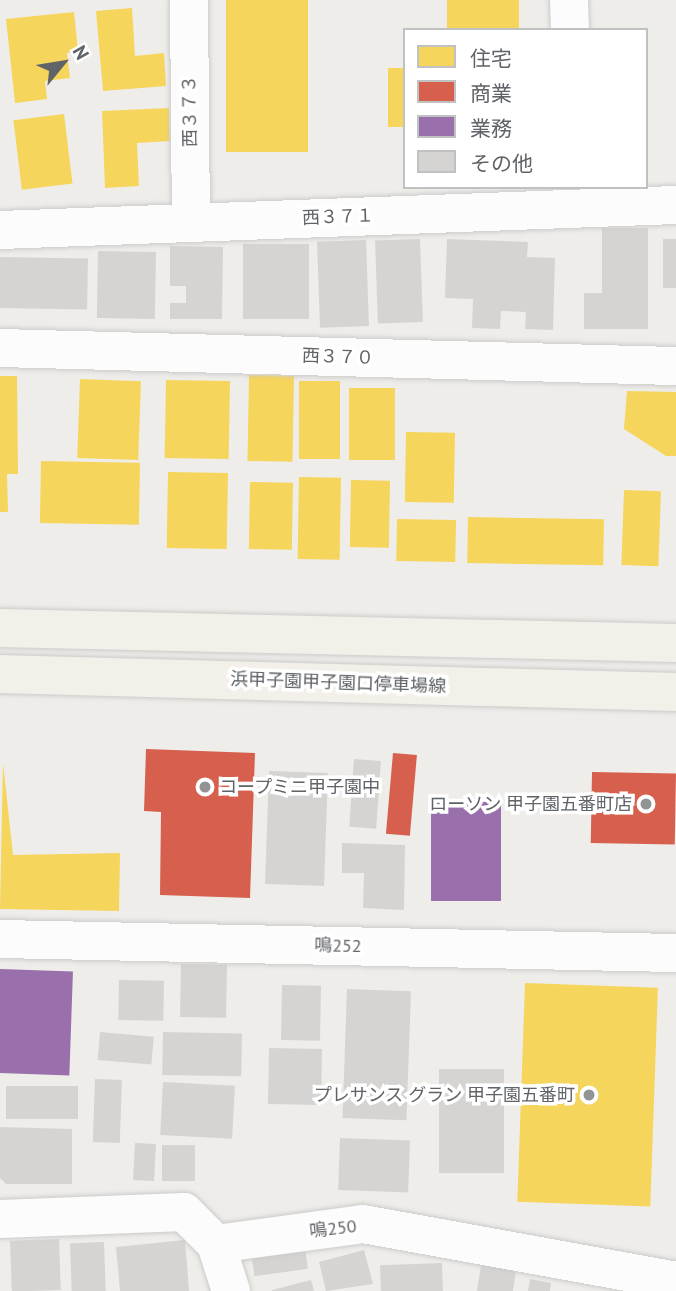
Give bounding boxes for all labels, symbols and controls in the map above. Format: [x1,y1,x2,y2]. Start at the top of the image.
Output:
north arrow [28,28,98,98]
legend [403,28,648,189]
text: N [68,41,95,64]
text: 住宅 [470,45,512,72]
street label: 西３７３ [179,75,201,147]
text: 商業 [470,80,512,107]
text: 業務 [470,115,512,142]
text: その他 [470,150,533,177]
street label: 西３７１ [302,205,374,229]
street label: 西３７０ [302,345,374,369]
street label: 浜甲子園甲子園口停車場線 [230,668,446,698]
place label: コープミニ甲子園中 [219,776,381,798]
marker: コープミニ甲子園中 [197,779,213,795]
place label: ローソン 甲子園五番町店 [429,793,632,815]
marker: ローソン 甲子園五番町店 [638,796,654,812]
street label: 鳴252 [314,935,362,957]
place label: プレサンス グラン 甲子園五番町 [313,1084,575,1106]
marker: プレサンス グラン 甲子園五番町 [581,1087,597,1103]
street label: 鳴250 [308,1215,358,1243]

